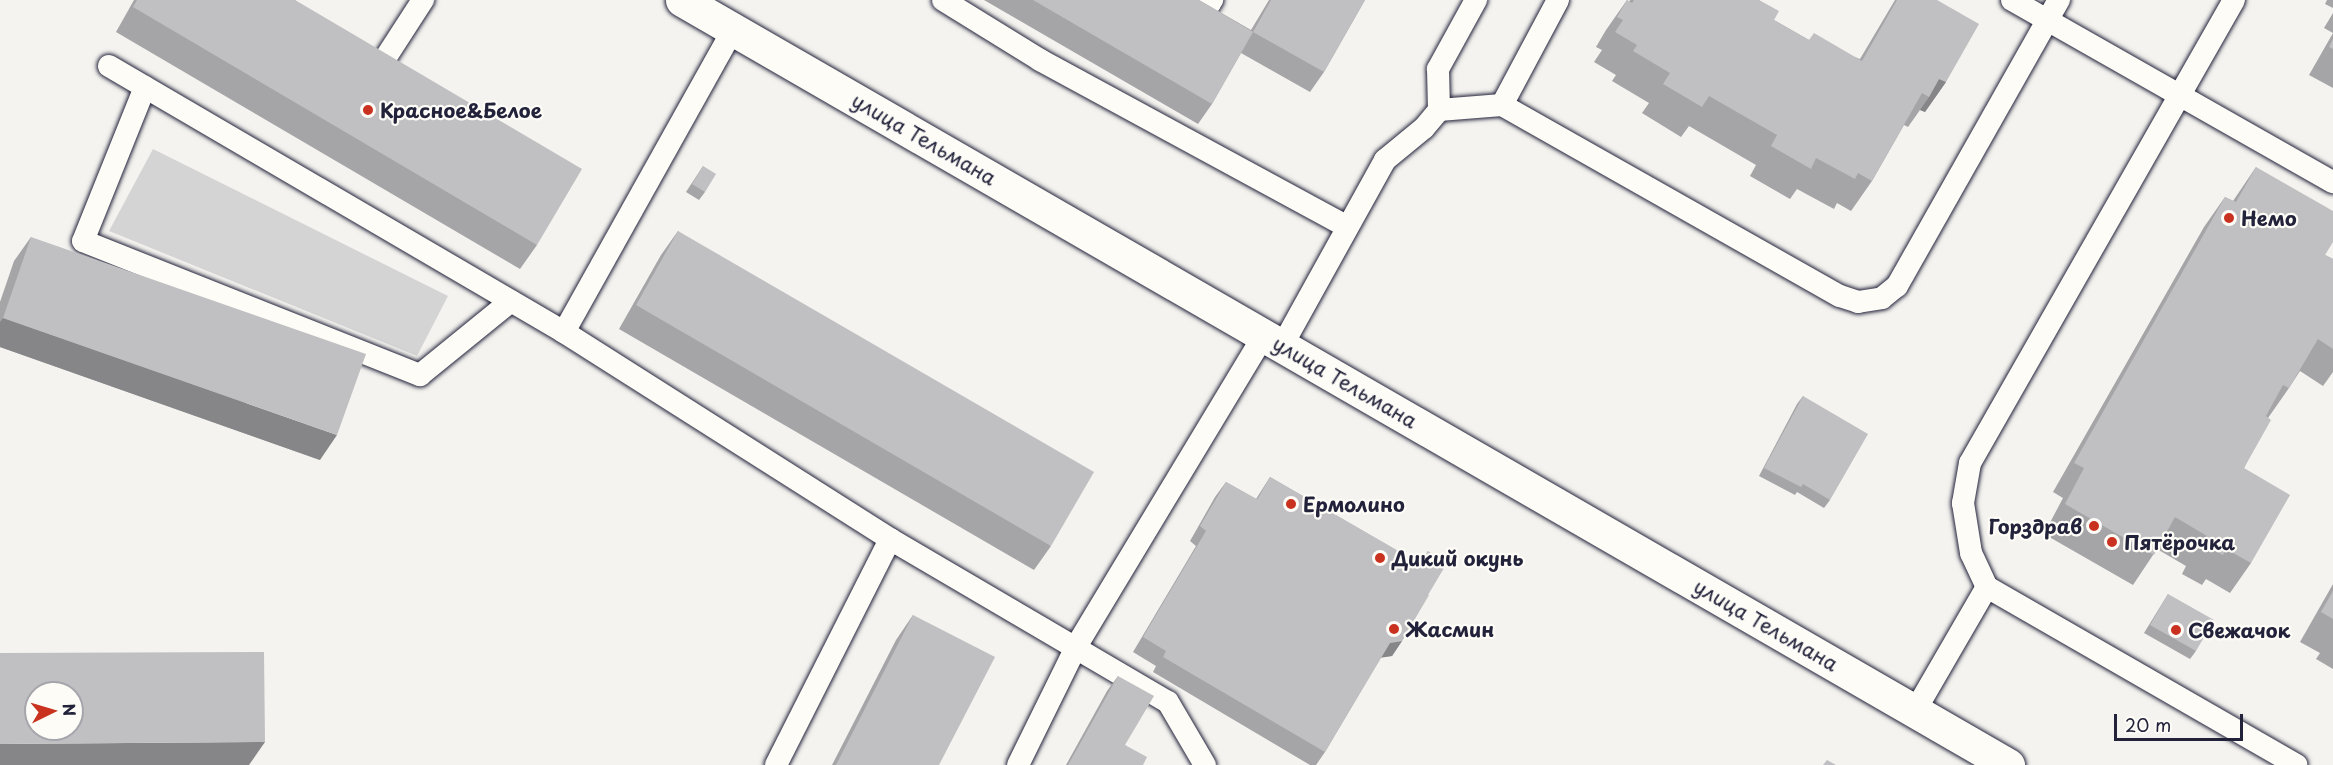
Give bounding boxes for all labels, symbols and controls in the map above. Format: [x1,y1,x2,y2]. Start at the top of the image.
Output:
street label: улица Тельмана [847,88,1001,190]
place label: Красное&Белое [380,98,542,122]
marker: Красное&Белое [361,103,375,117]
place label: Немо [2241,206,2297,230]
marker: Немо [2222,211,2236,225]
street label: улица Тельмана [1268,331,1422,433]
place label: Ермолино [1303,492,1405,516]
marker: Ермолино [1284,497,1298,511]
place label: Горздрав [1989,514,2082,538]
marker: Горздрав [2087,519,2101,533]
place label: Пятёрочка [2124,530,2235,554]
marker: Пятёрочка [2105,535,2119,549]
place label: Дикий окунь [1392,546,1524,570]
marker: Дикий окунь [1373,551,1387,565]
street label: улица Тельмана [1689,574,1843,676]
place label: Жасмин [1406,617,1494,641]
place label: Свежачок [2188,618,2290,642]
marker: Жасмин [1387,622,1401,636]
marker: Свежачок [2169,623,2183,637]
north arrow [24,681,84,741]
text: N [57,702,82,717]
scale bar [2117,702,2246,740]
text: 20 m [2125,711,2171,738]

